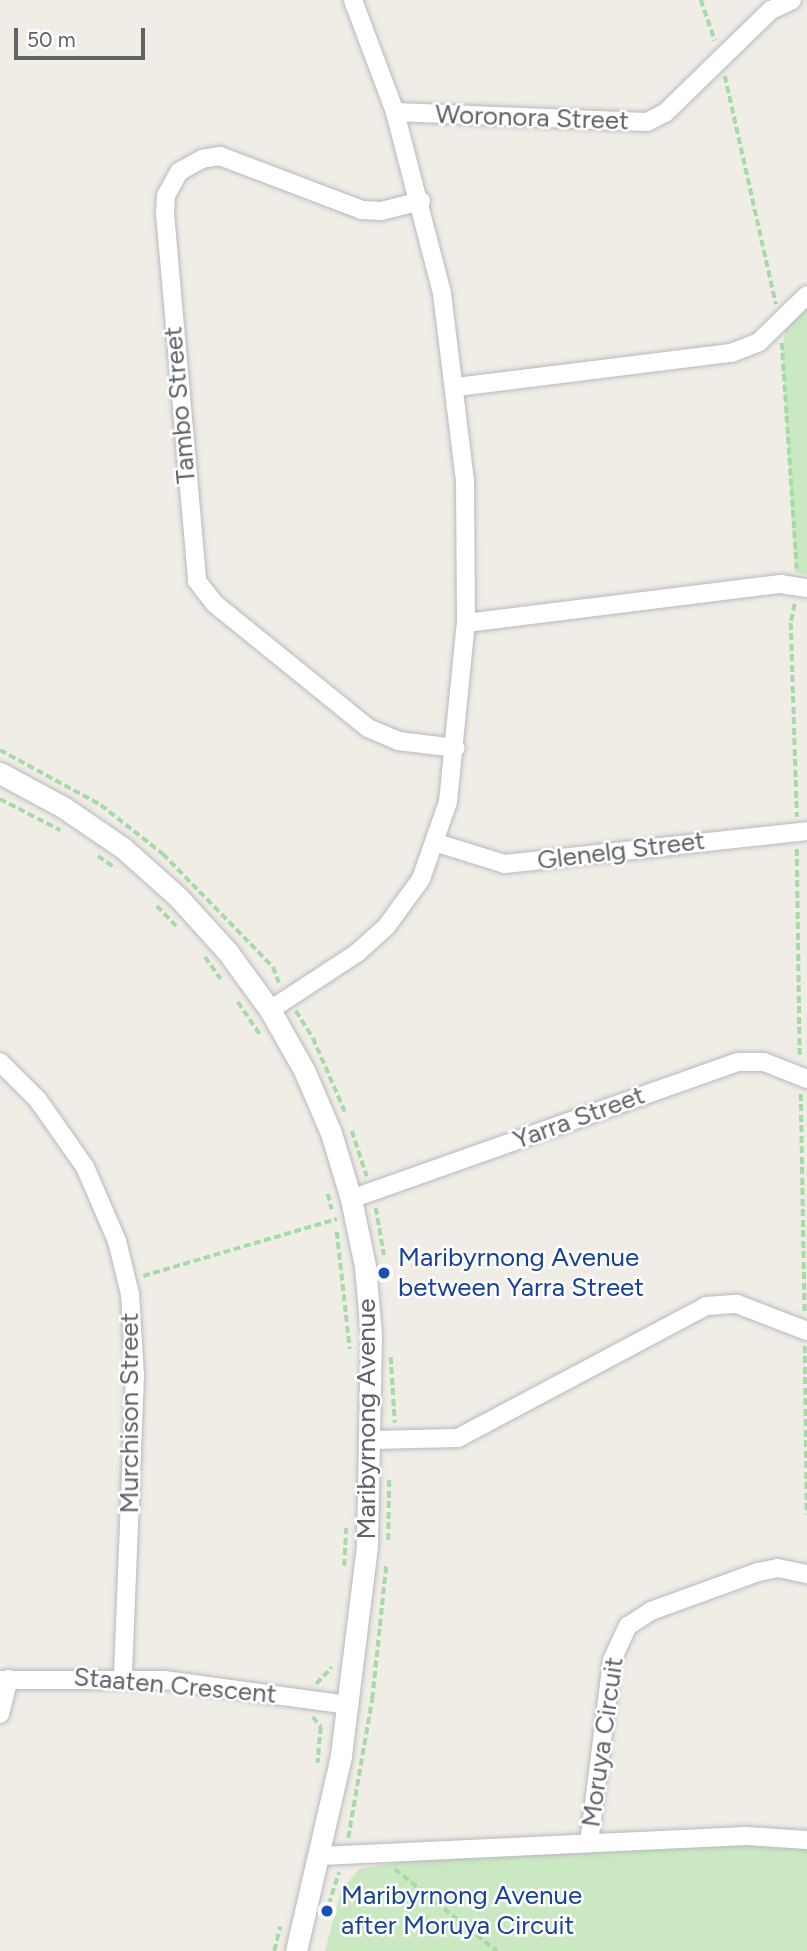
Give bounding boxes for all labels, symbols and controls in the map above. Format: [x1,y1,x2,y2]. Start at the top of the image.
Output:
scale bar [18,14,149,58]
text: 50 m [27,27,76,52]
street label: Woronora Street [435,99,629,137]
street label: Tambo Street [158,325,202,485]
street label: Glenelg Street [535,825,707,877]
street label: Yarra Street [509,1080,649,1156]
place label: Maribyrnong Avenue between Yarra Street [398,1242,644,1304]
marker: Maribyrnong Avenue between Yarra Street [376,1265,392,1281]
street label: Maribyrnong Avenue [351,1298,383,1540]
street label: Murchison Street [114,1313,146,1513]
street label: Moruya Circuit [576,1655,630,1829]
street label: Staaten Crescent [72,1662,278,1710]
place label: Maribyrnong Avenue after Moruya Circuit [341,1880,582,1941]
marker: Maribyrnong Avenue after Moruya Circuit [319,1903,335,1919]

